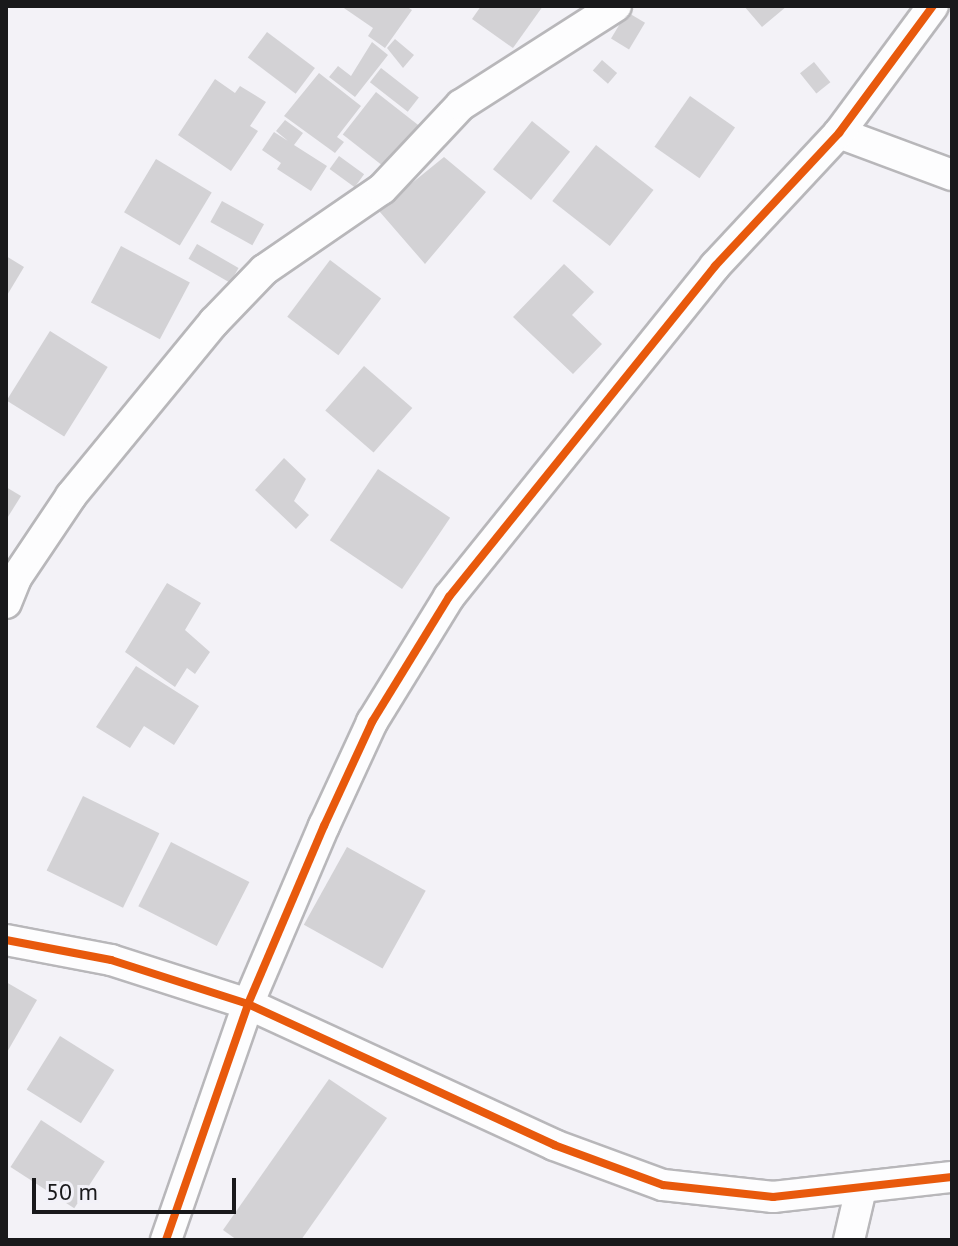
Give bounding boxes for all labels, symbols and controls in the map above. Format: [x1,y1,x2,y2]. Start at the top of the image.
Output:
scale bar [36,1162,240,1212]
text: 50 m [46,1176,98,1207]

